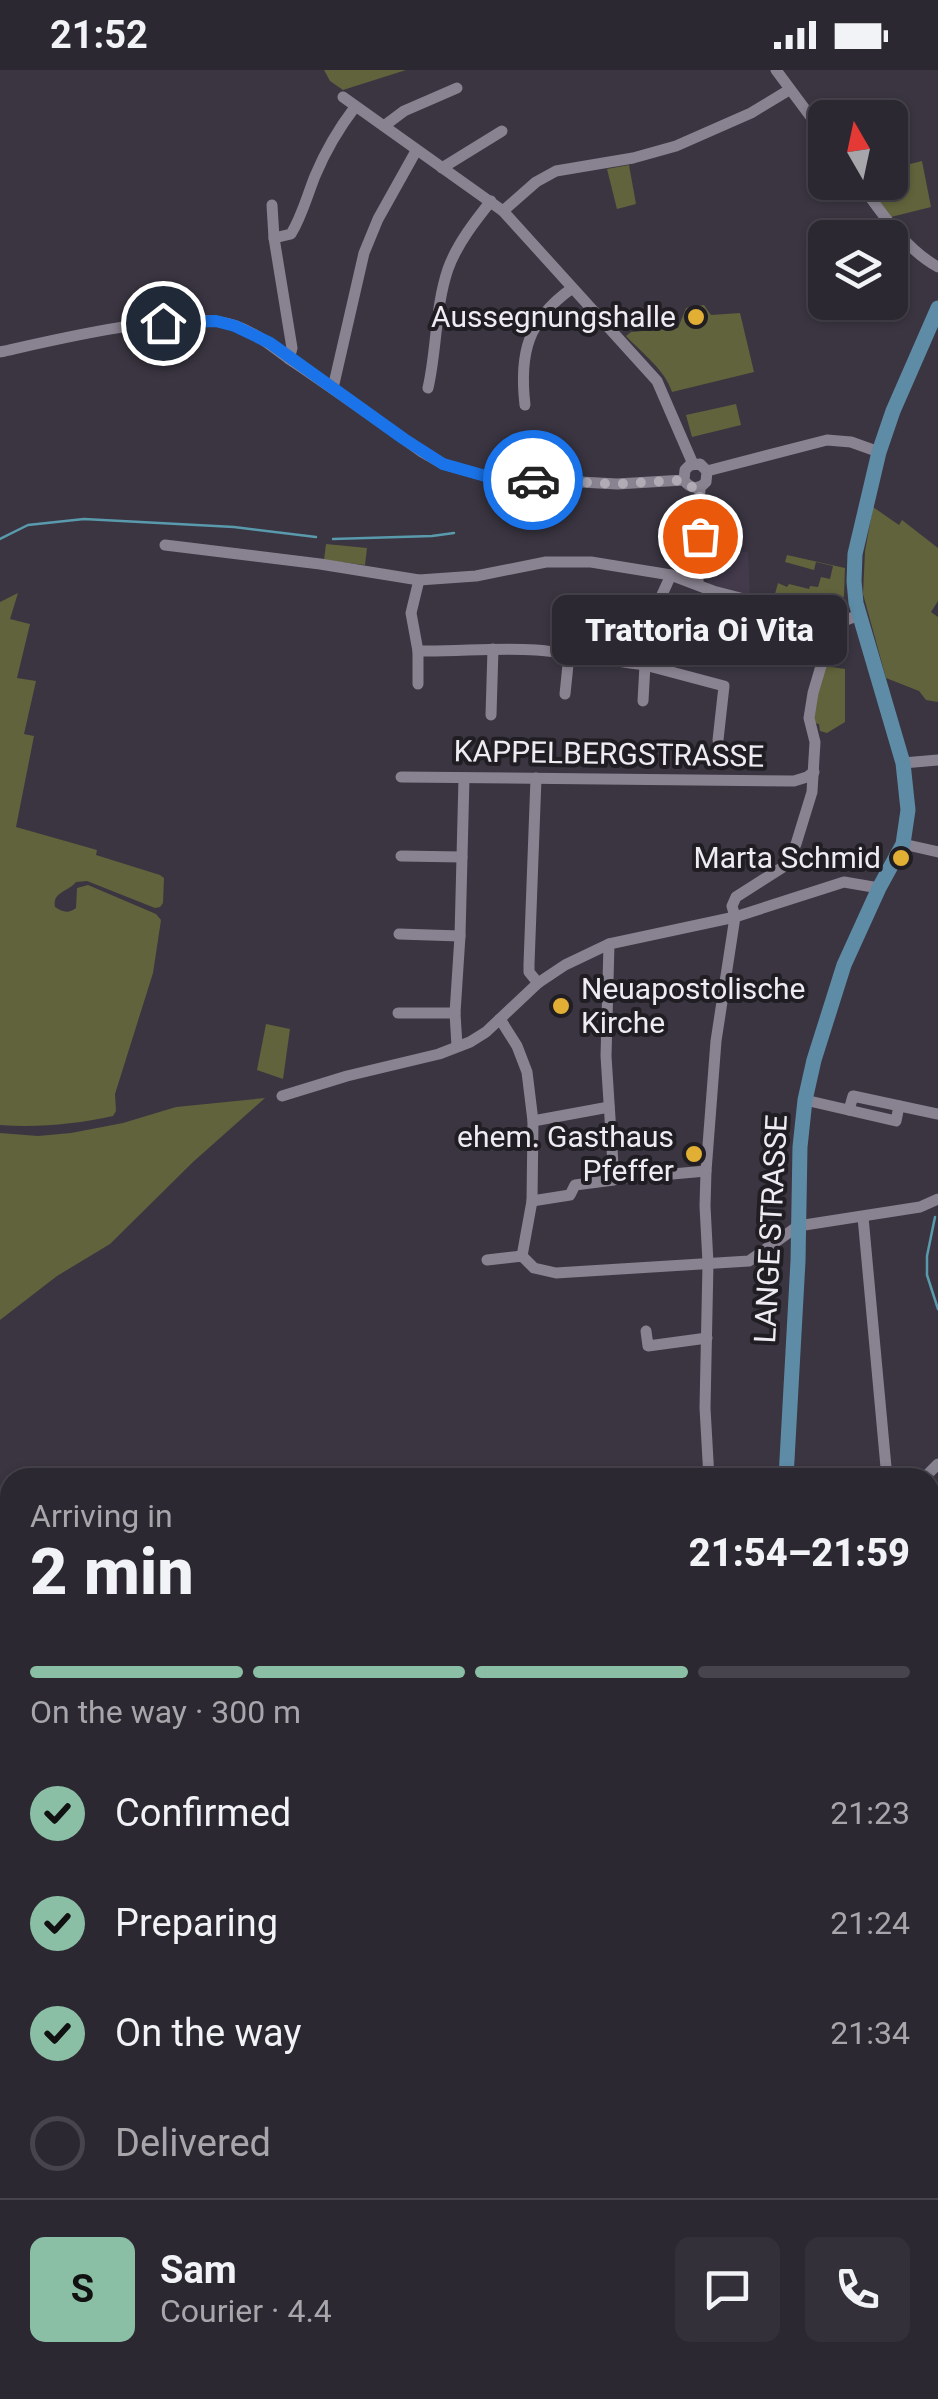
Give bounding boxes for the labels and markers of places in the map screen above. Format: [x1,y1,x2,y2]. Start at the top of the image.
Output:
pin [121,281,206,366]
place label: Aussegnungshalle [431,299,676,334]
marker: Aussegnungshalle [685,306,707,328]
pin [658,494,743,579]
callout: Trattoria Oi Vita [552,596,848,666]
place label: Marta Schmid [693,840,881,875]
marker: Marta Schmid [890,847,912,869]
place label: Neuapostolische Kirche [581,971,805,1040]
marker: Neuapostolische Kirche [550,995,572,1017]
place label: ehem. Gasthaus Pfeffer [457,1119,674,1188]
marker: ehem. Gasthaus Pfeffer [683,1143,705,1165]

